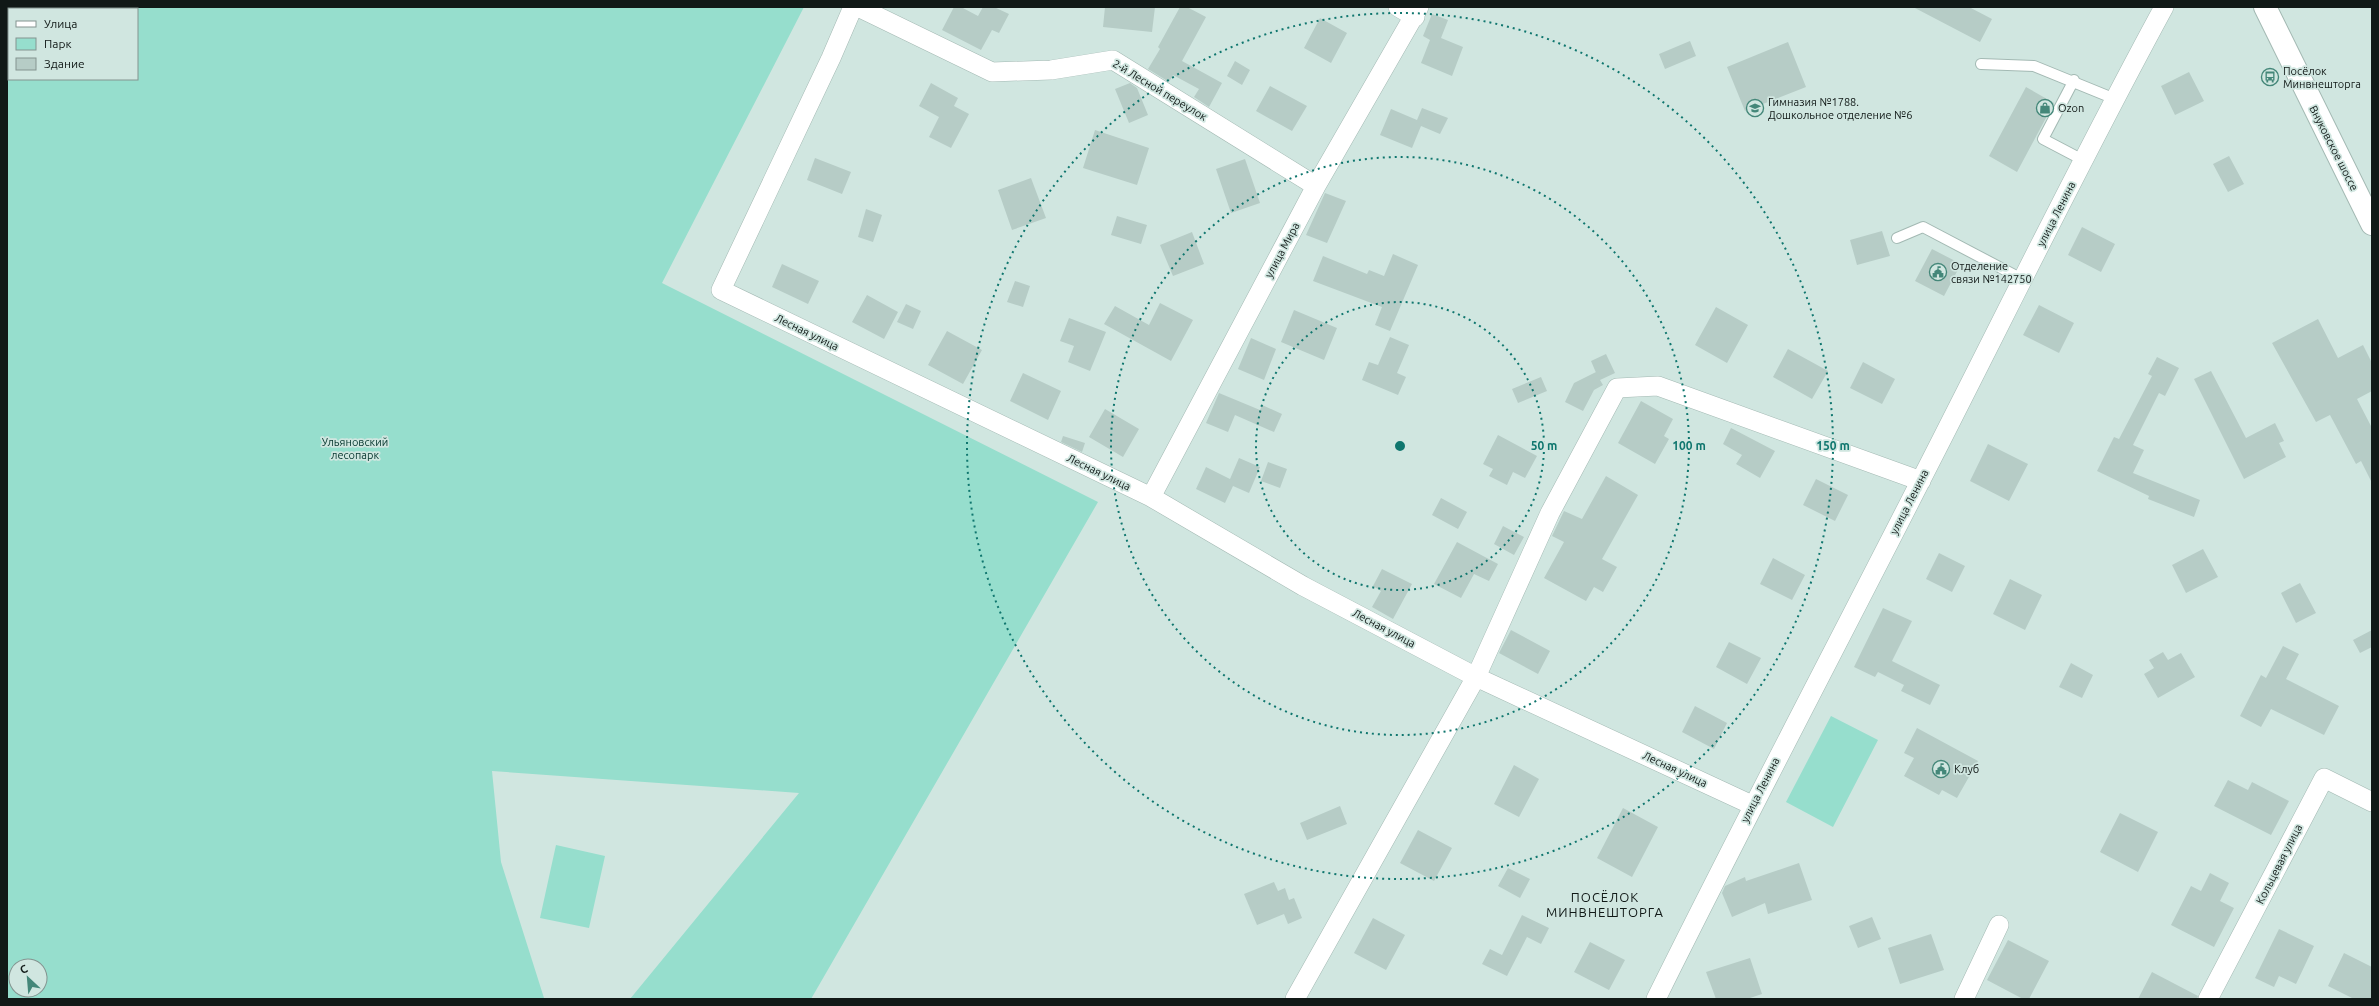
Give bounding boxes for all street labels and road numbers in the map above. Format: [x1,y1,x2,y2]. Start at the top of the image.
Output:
street label: 2-й Лесной переулок [1111,57,1210,123]
street label: Внуковское шоссе [2307,103,2361,193]
street label: улица Ленина [2034,179,2078,249]
street label: улица Мира [1262,220,1302,280]
street label: Лесная улица [773,311,841,353]
street label: Лесная улица [1065,451,1133,493]
street label: улица Ленина [1887,467,1931,537]
street label: Лесная улица [1351,606,1417,650]
street label: Лесная улица [1641,749,1709,789]
street label: улица Ленина [1738,755,1782,825]
street label: Кольцевая улица [2254,822,2304,906]

